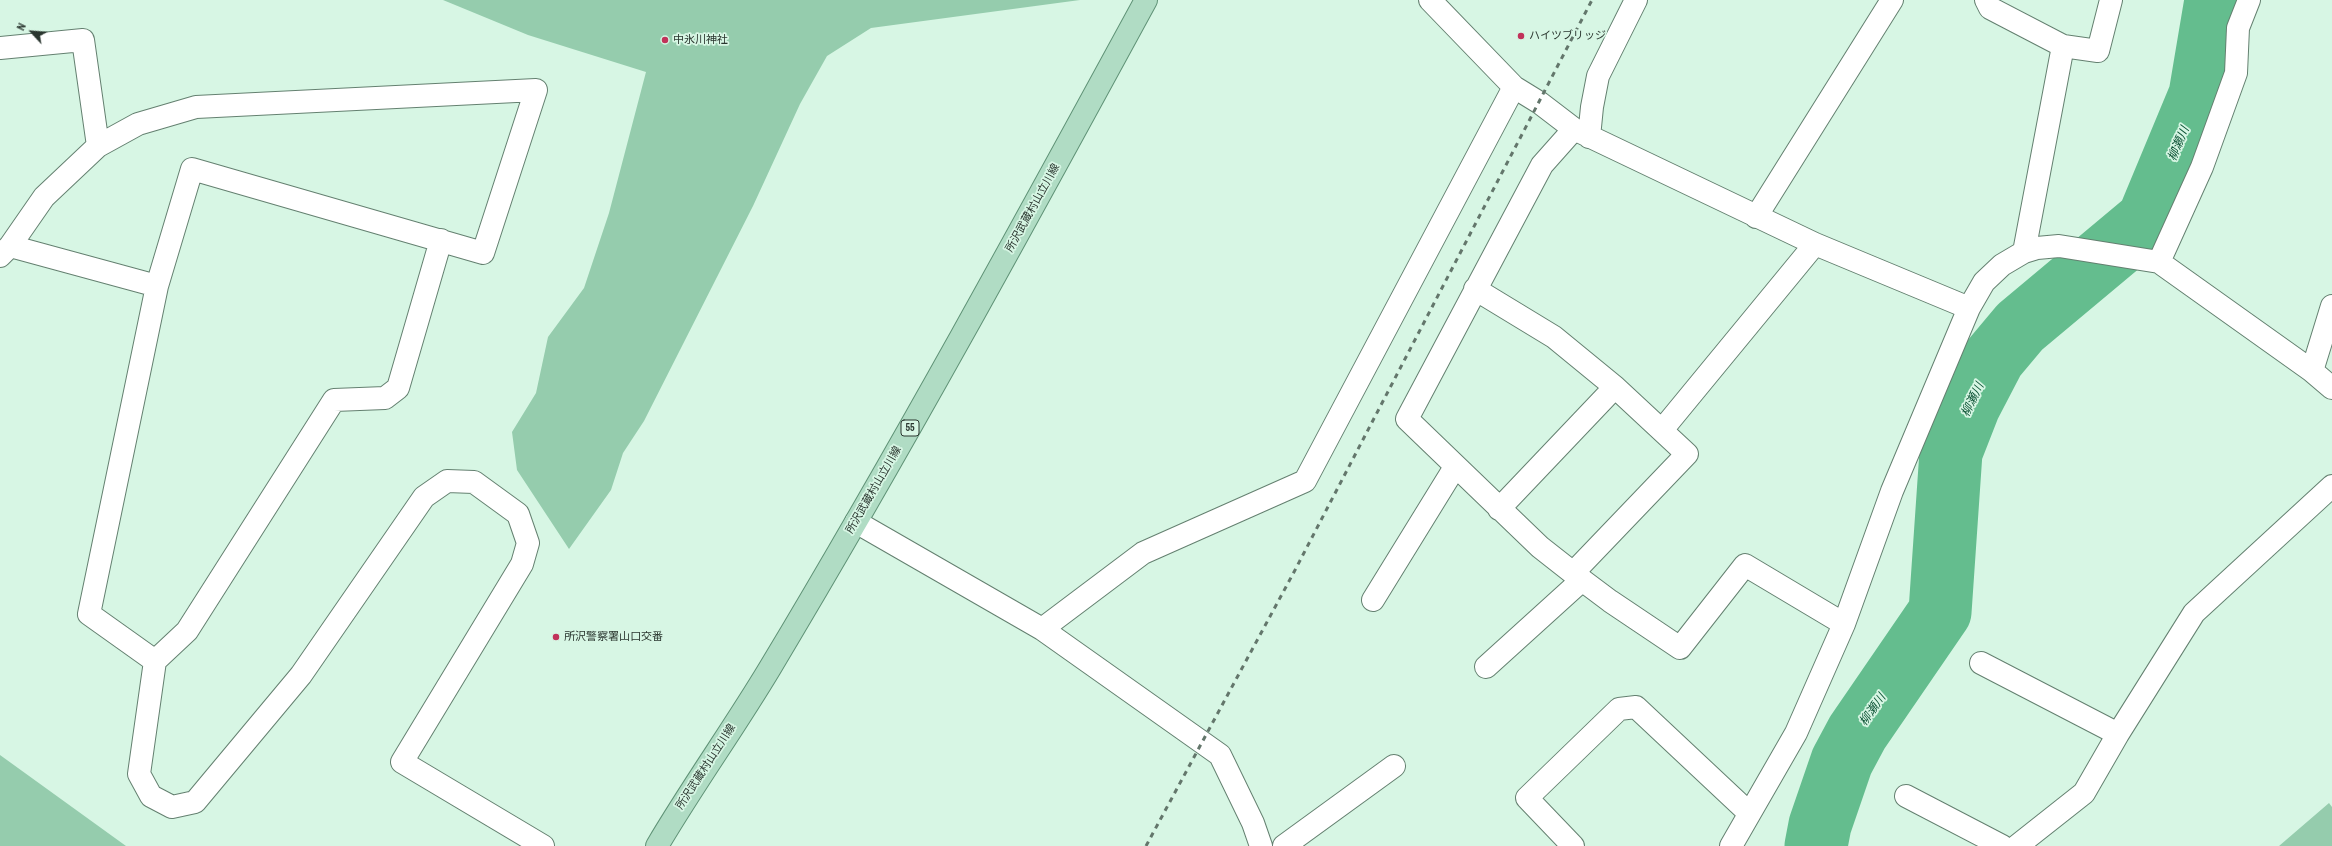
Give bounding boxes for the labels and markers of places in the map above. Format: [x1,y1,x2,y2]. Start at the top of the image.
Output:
place label: ハイツブリッジ [1529,29,1606,43]
marker: ハイツブリッジ [1516,31,1526,41]
place label: 中氷川神社 [673,33,728,47]
marker: 中氷川神社 [660,35,670,45]
place label: 所沢警察署山口交番 [564,630,663,644]
marker: 所沢警察署山口交番 [551,632,561,642]

